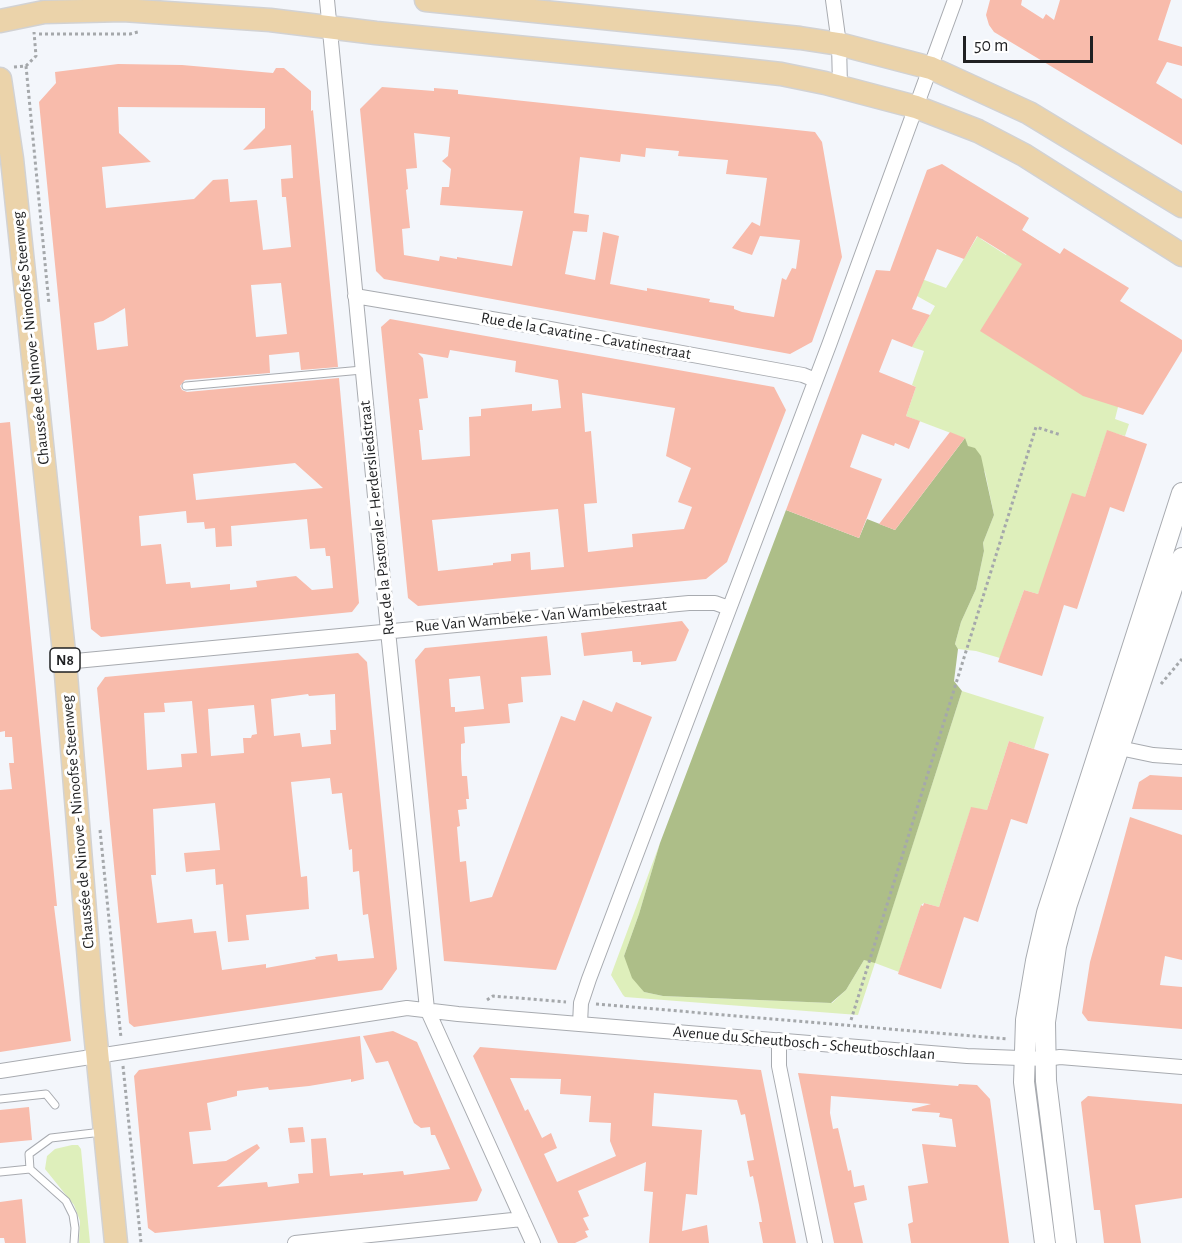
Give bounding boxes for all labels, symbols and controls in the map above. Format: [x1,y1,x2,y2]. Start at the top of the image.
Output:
scale bar [966,24,1096,62]
text: 50 m [974,37,1008,55]
street label: Chaussée de Ninove - Ninoofse Steenweg [8,210,54,466]
street label: Rue de la Cavatine - Cavatinestraat [479,308,693,364]
street label: Rue de la Pastorale - Herdersliedstraat [355,400,399,636]
street label: Rue Van Wambeke - Van Wambekestraat [414,595,668,637]
road number: N8 [50,648,80,672]
street label: Chaussée de Ninove - Ninoofse Steenweg [57,694,99,950]
street label: Avenue du Scheutbosch - Scheutboschlaan [672,1022,936,1064]

